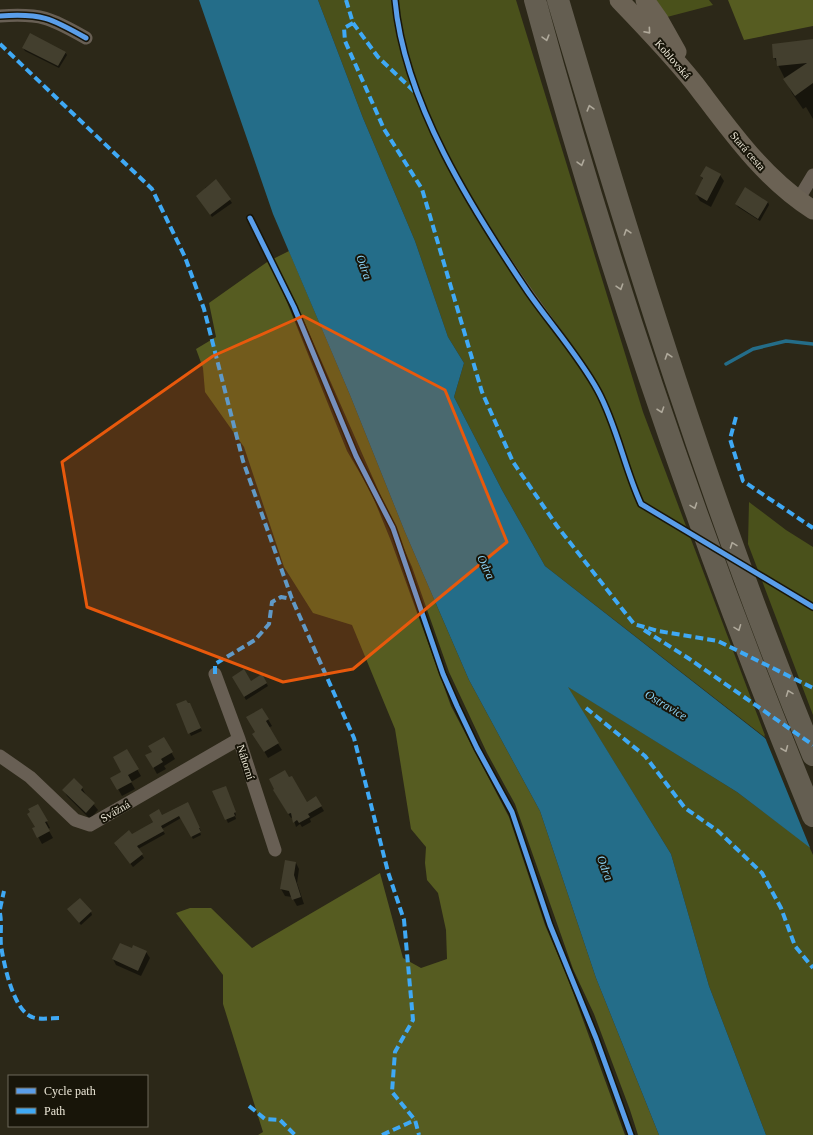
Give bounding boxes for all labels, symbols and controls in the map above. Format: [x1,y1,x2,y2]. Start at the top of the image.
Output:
one-way arrow [643,26,650,33]
one-way arrow [541,34,550,41]
street label: Koblovská [653,37,693,81]
one-way arrow [586,104,595,111]
street label: Stará cesta [728,129,768,173]
one-way arrow [576,159,585,166]
one-way arrow [623,229,632,236]
water label: Odra [353,253,375,281]
one-way arrow [615,283,623,290]
one-way arrow [664,352,672,359]
one-way arrow [656,407,664,414]
one-way arrow [690,502,698,509]
one-way arrow [729,542,738,549]
water label: Odra [474,553,498,581]
one-way arrow [734,624,742,631]
water label: Ostravice [642,687,690,723]
one-way arrow [785,690,793,697]
street label: Náhorní [235,743,257,781]
one-way arrow [781,746,789,753]
street label: Svážná [98,798,132,824]
water label: Odra [594,854,616,882]
legend [8,1075,148,1127]
text: Cycle path [44,1084,96,1098]
text: Path [44,1104,65,1118]

